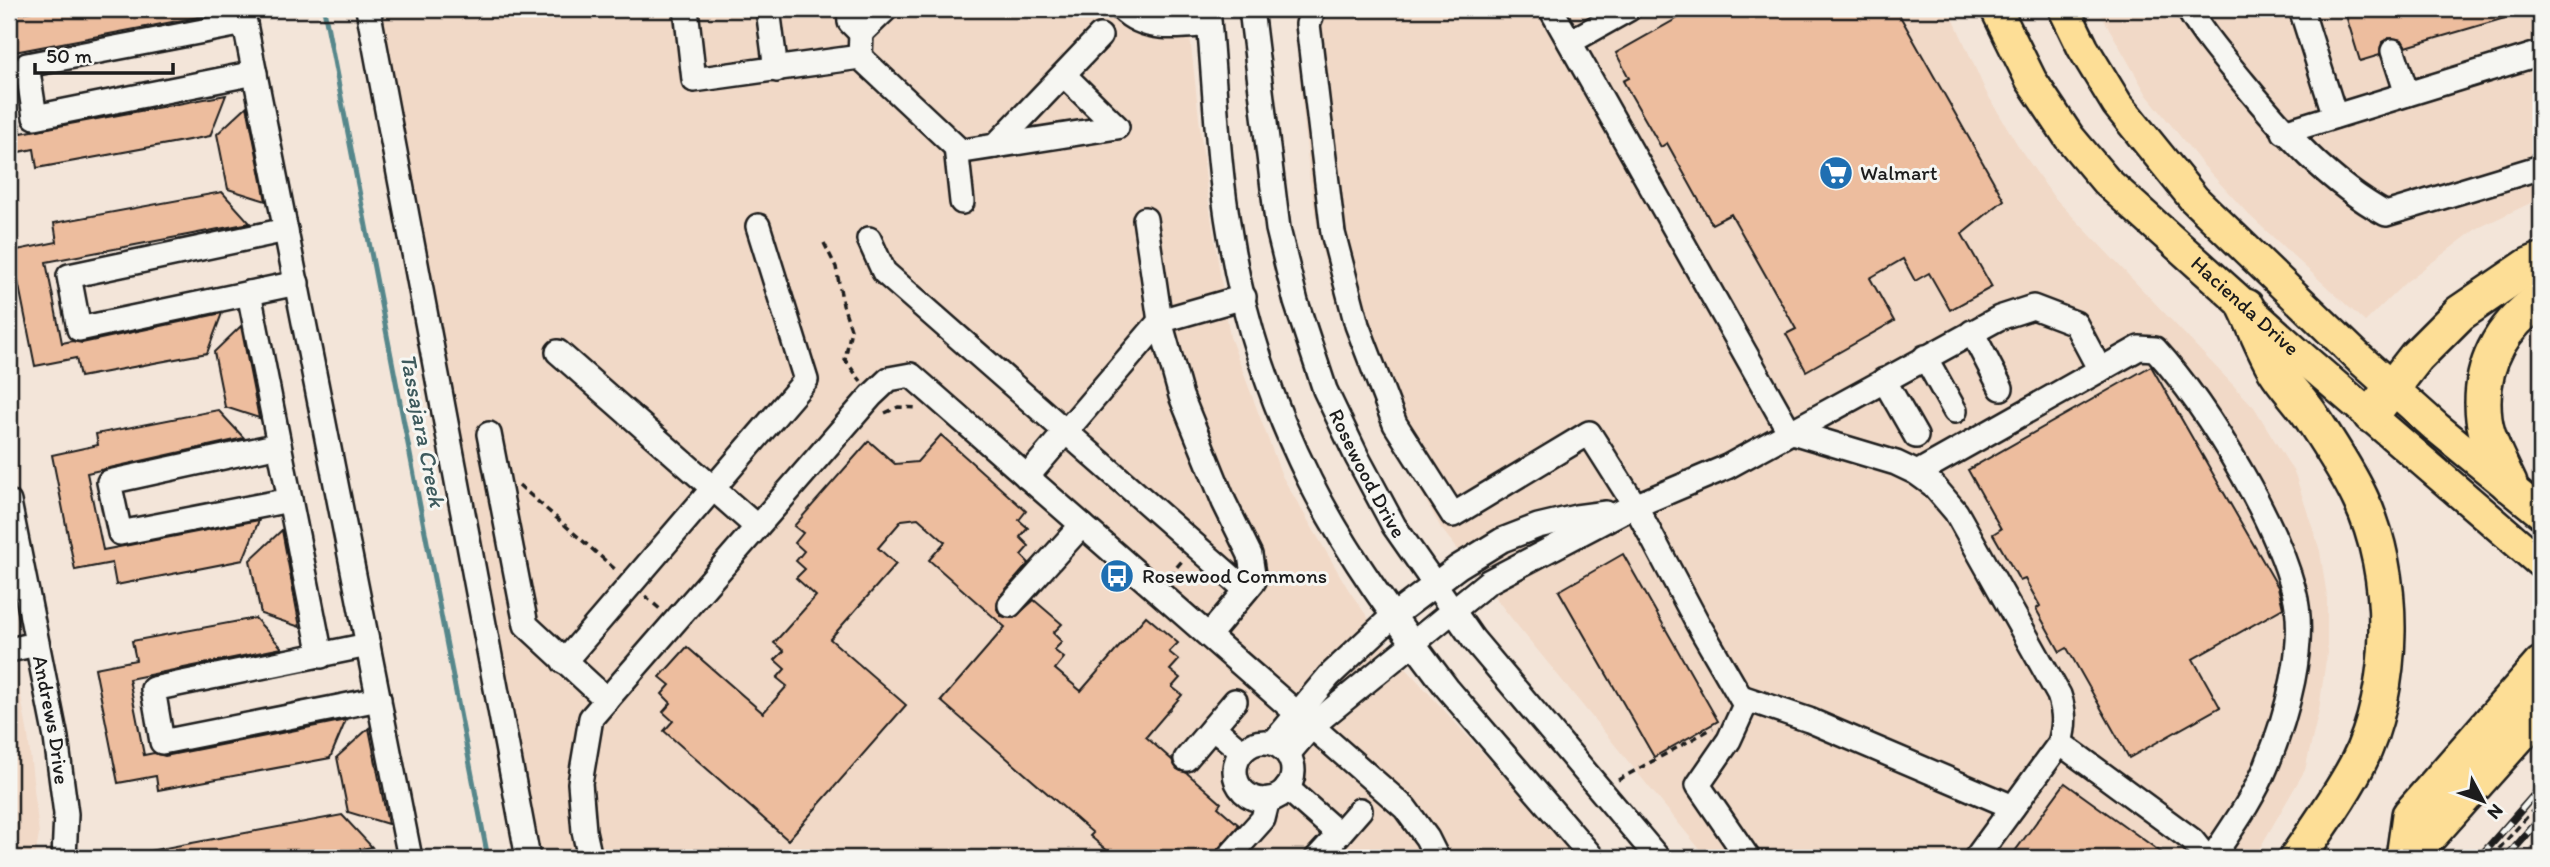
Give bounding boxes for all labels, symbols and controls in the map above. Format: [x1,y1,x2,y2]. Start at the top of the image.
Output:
scale bar [35,32,173,76]
text: 50 m [46,43,93,68]
supermarket icon: Walmart [1817,154,1855,192]
place label: Walmart [1860,160,1938,185]
street label: Hacienda Drive [2186,250,2305,360]
water label: Tassajara Creek [394,351,452,510]
street label: Rosewood Drive [1324,405,1412,543]
bus stop icon: Rosewood Commons [1098,557,1136,595]
place label: Rosewood Commons [1142,563,1327,588]
street label: Andrews Drive [28,653,75,786]
north arrow [2448,766,2518,836]
text: N [2483,799,2508,824]

